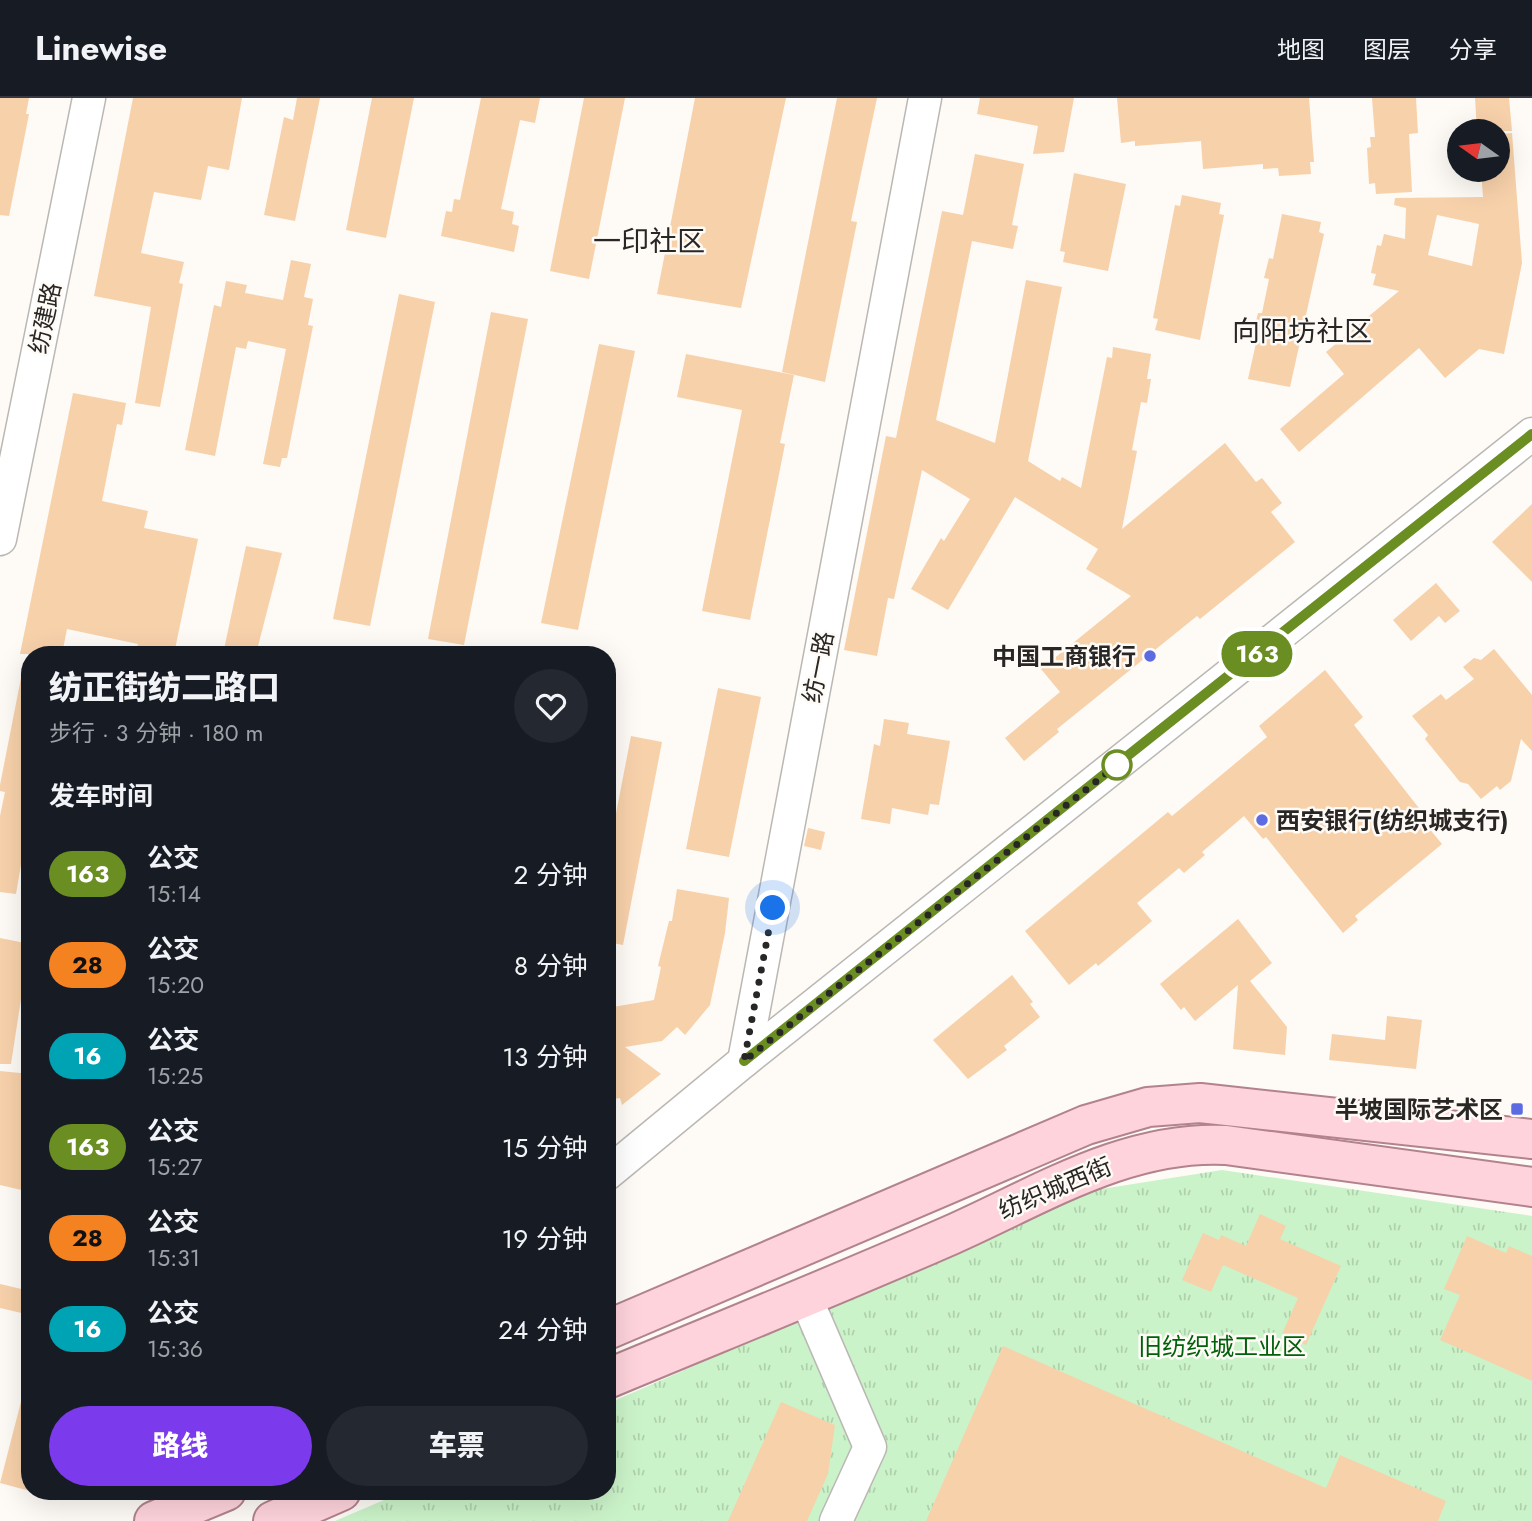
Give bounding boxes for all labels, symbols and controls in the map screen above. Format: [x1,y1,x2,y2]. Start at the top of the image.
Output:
text: Linewise [35,25,167,72]
text: 地图 [1277,32,1325,67]
text: 图层 [1363,32,1411,67]
text: 分享 [1449,32,1497,67]
north arrow [1447,119,1510,182]
map controls [1447,119,1510,182]
district label: 一印社区 [593,221,705,262]
street label: 纺建路 [20,279,70,357]
district label: 向阳坊社区 [1232,311,1372,352]
street label: 纺一路 [794,628,842,706]
line badge: 163 [1217,631,1297,677]
text: 163 [1235,636,1279,671]
place label: 中国工商银行 [992,639,1136,674]
marker: 中国工商银行 [1142,648,1158,664]
text: 纺正街纺二路口 [49,664,280,711]
button: heart [514,669,588,743]
text: 步行 · 3 分钟 · 180 m [49,716,263,750]
unlabelled marker [1102,750,1132,780]
text: 发车时间 [49,777,153,815]
place label: 西安银行(纺织城支行) [1276,803,1508,838]
marker: 西安银行(纺织城支行) [1254,812,1270,828]
text: 公交 [147,839,199,877]
text: 163 [66,856,109,891]
text: 2 分钟 [513,856,588,894]
text: 15:14 [147,877,201,911]
your location [755,890,790,925]
text: 公交 [147,930,199,968]
text: 28 [72,947,103,982]
text: 8 分钟 [514,947,588,985]
text: 15:20 [147,968,204,1002]
text: 公交 [147,1021,199,1059]
text: 16 [73,1038,102,1073]
text: 13 分钟 [502,1038,588,1076]
text: 15:25 [147,1059,203,1093]
place label: 半坡国际艺术区 [1335,1092,1503,1127]
marker: 半坡国际艺术区 [1509,1101,1525,1117]
text: 公交 [147,1112,199,1150]
text: 163 [66,1129,109,1164]
text: 15 分钟 [502,1129,588,1167]
street label: 纺织城西街 [993,1148,1117,1228]
text: 15:27 [147,1150,202,1184]
text: 公交 [147,1203,199,1241]
text: 28 [72,1220,103,1255]
text: 19 分钟 [502,1220,588,1258]
text: 15:31 [147,1241,200,1275]
text: 公交 [147,1294,199,1332]
text: 16 [73,1311,102,1346]
text: 24 分钟 [498,1311,588,1349]
park label: 旧纺织城工业区 [1138,1329,1306,1364]
text: 15:36 [147,1332,203,1366]
button: 路线 [49,1406,312,1486]
button: 车票 [326,1406,588,1486]

